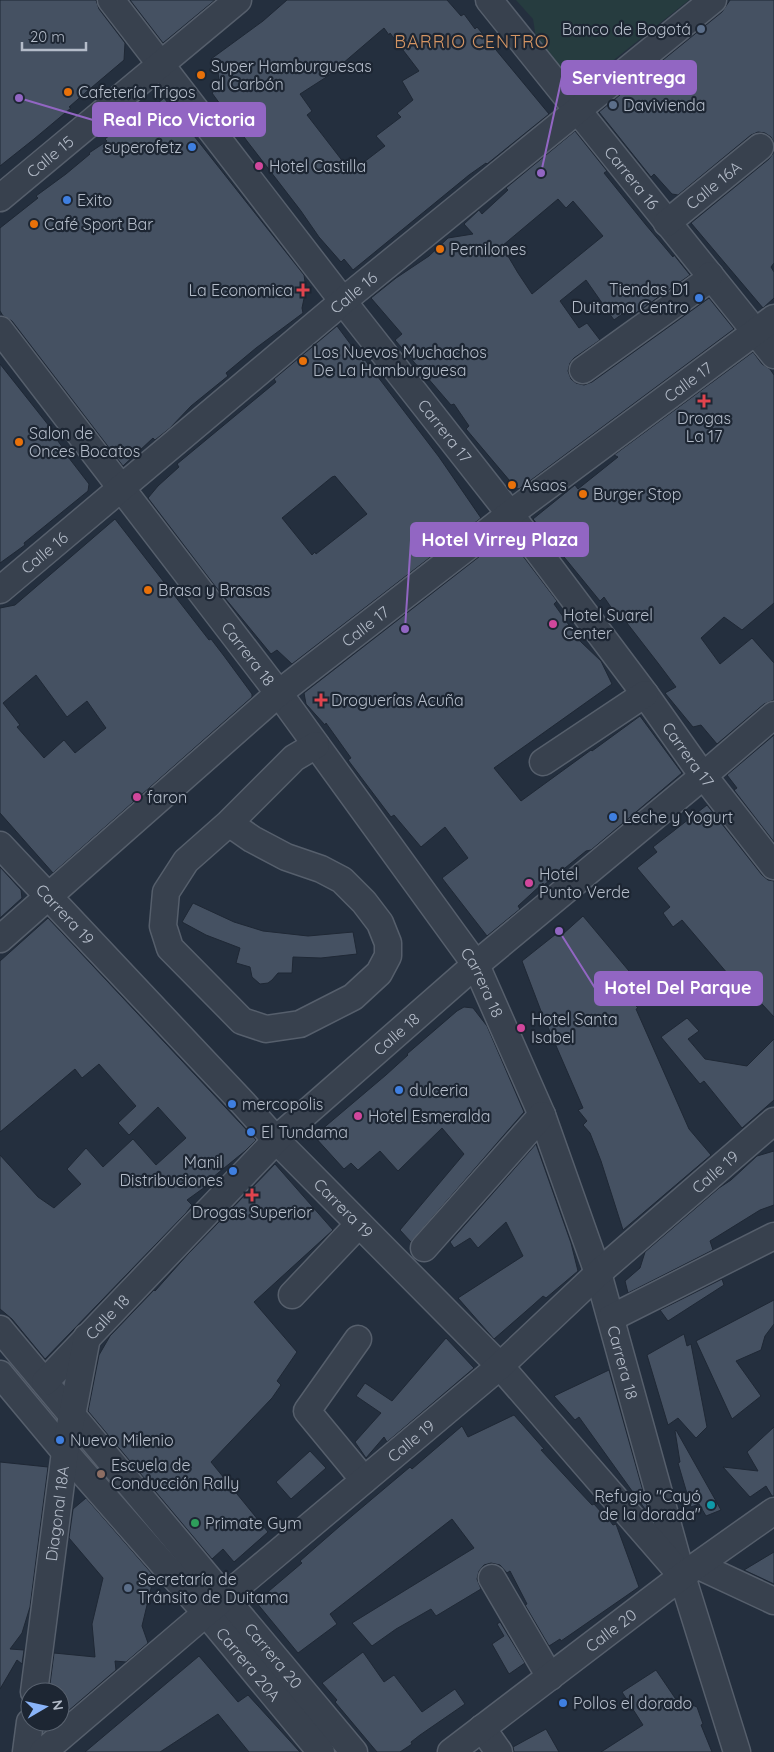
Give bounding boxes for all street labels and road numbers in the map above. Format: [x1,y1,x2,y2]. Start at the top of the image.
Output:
street label: Calle 15 [22,131,78,182]
street label: Carrera 16 [600,142,663,214]
street label: Calle 16A [682,157,745,214]
street label: Calle 16 [326,267,382,318]
street label: Calle 17 [660,357,716,406]
street label: Carrera 17 [414,395,476,467]
street label: Calle 16 [17,527,72,578]
street label: Calle 17 [337,601,393,651]
street label: Carrera 18 [217,618,279,690]
street label: Carrera 17 [658,718,718,791]
street label: Carrera 19 [32,880,99,949]
street label: Carrera 18 [456,943,508,1020]
street label: Calle 18 [369,1008,424,1060]
street label: Calle 19 [687,1146,743,1198]
street label: Carrera 19 [310,1174,378,1242]
street label: Calle 18 [81,1290,134,1344]
street label: Carrera 18 [603,1323,643,1402]
street label: Calle 19 [383,1415,439,1466]
street label: Diagonal 18A [41,1465,73,1562]
street label: Calle 20 [581,1604,640,1656]
street label: Carrera 20 [240,1619,307,1693]
street label: Carrera 20A [212,1623,285,1705]

